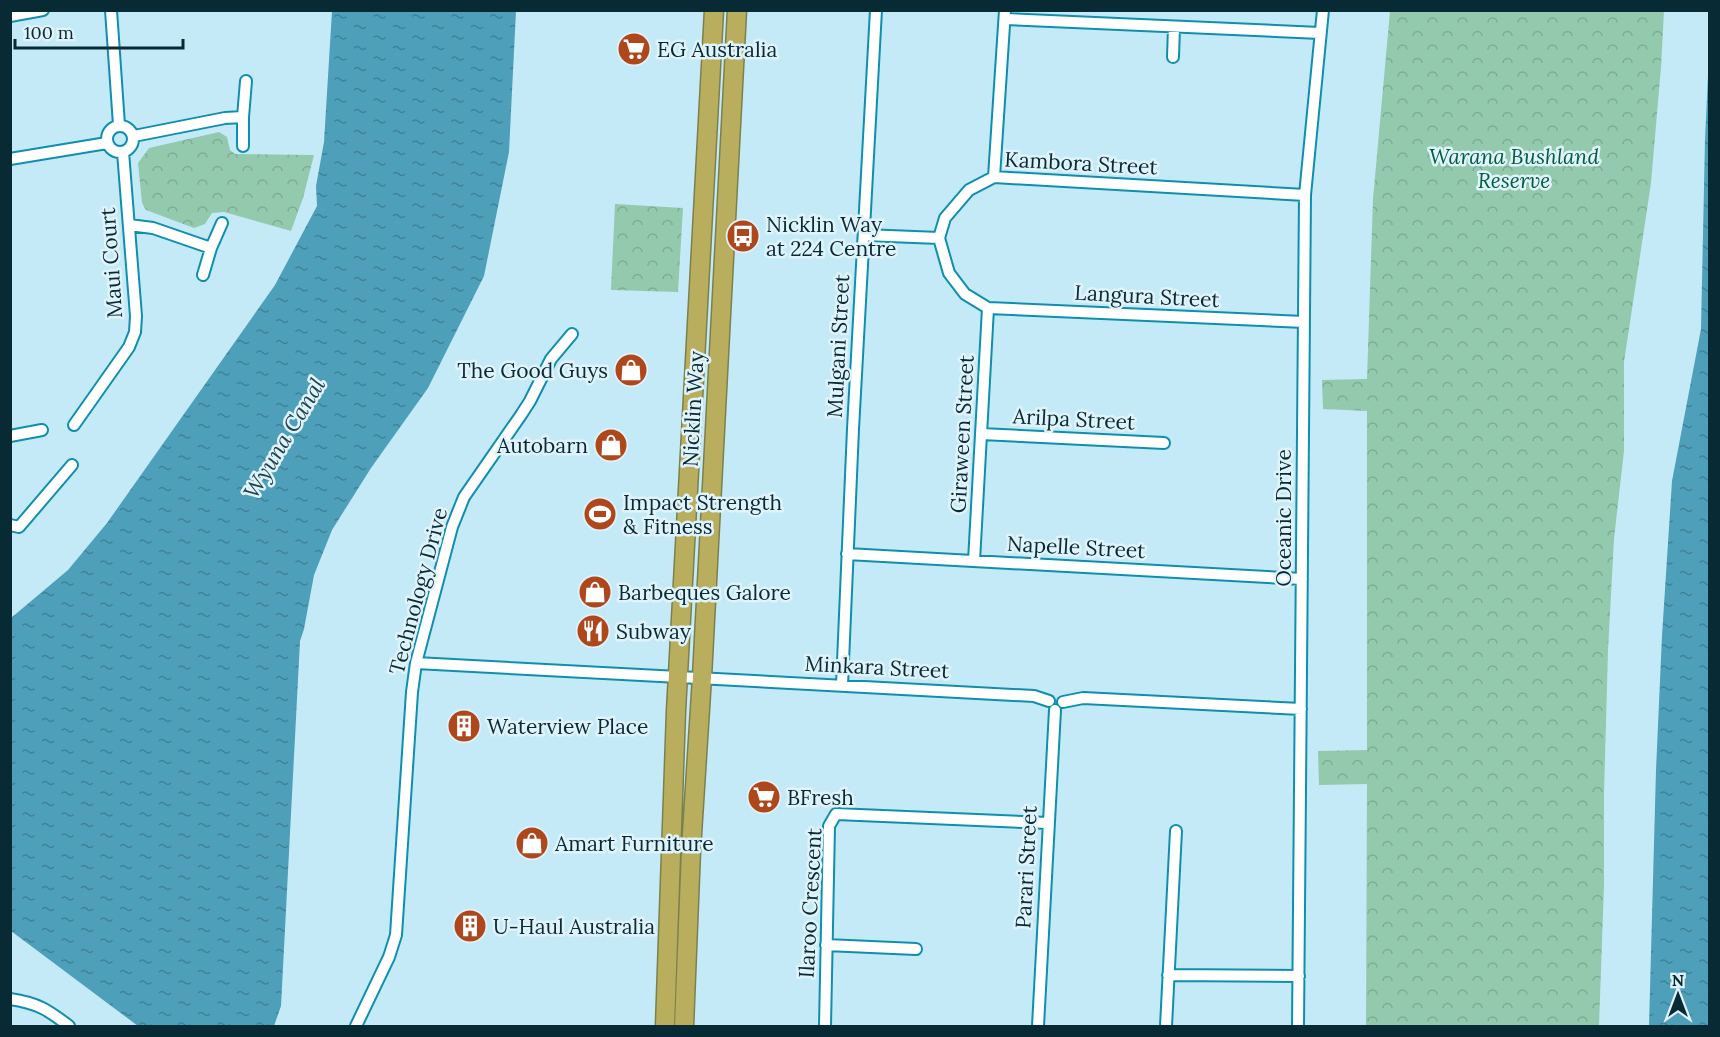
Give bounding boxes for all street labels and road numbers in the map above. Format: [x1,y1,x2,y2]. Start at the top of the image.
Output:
street label: Kambora Street [1004,146,1159,181]
street label: Maui Court [94,206,128,319]
street label: Mulgani Street [821,273,855,418]
street label: Langura Street [1074,279,1221,313]
street label: Nicklin Way [676,350,710,468]
street label: Giraween Street [944,353,980,514]
street label: Arilpa Street [1011,402,1137,436]
street label: Oceanic Drive [1270,449,1297,587]
street label: Technology Drive [383,505,453,677]
street label: Napelle Street [1006,530,1147,564]
street label: Minkara Street [804,650,951,684]
street label: Parari Street [1009,804,1043,929]
street label: Ilaroo Crescent [793,826,827,979]

